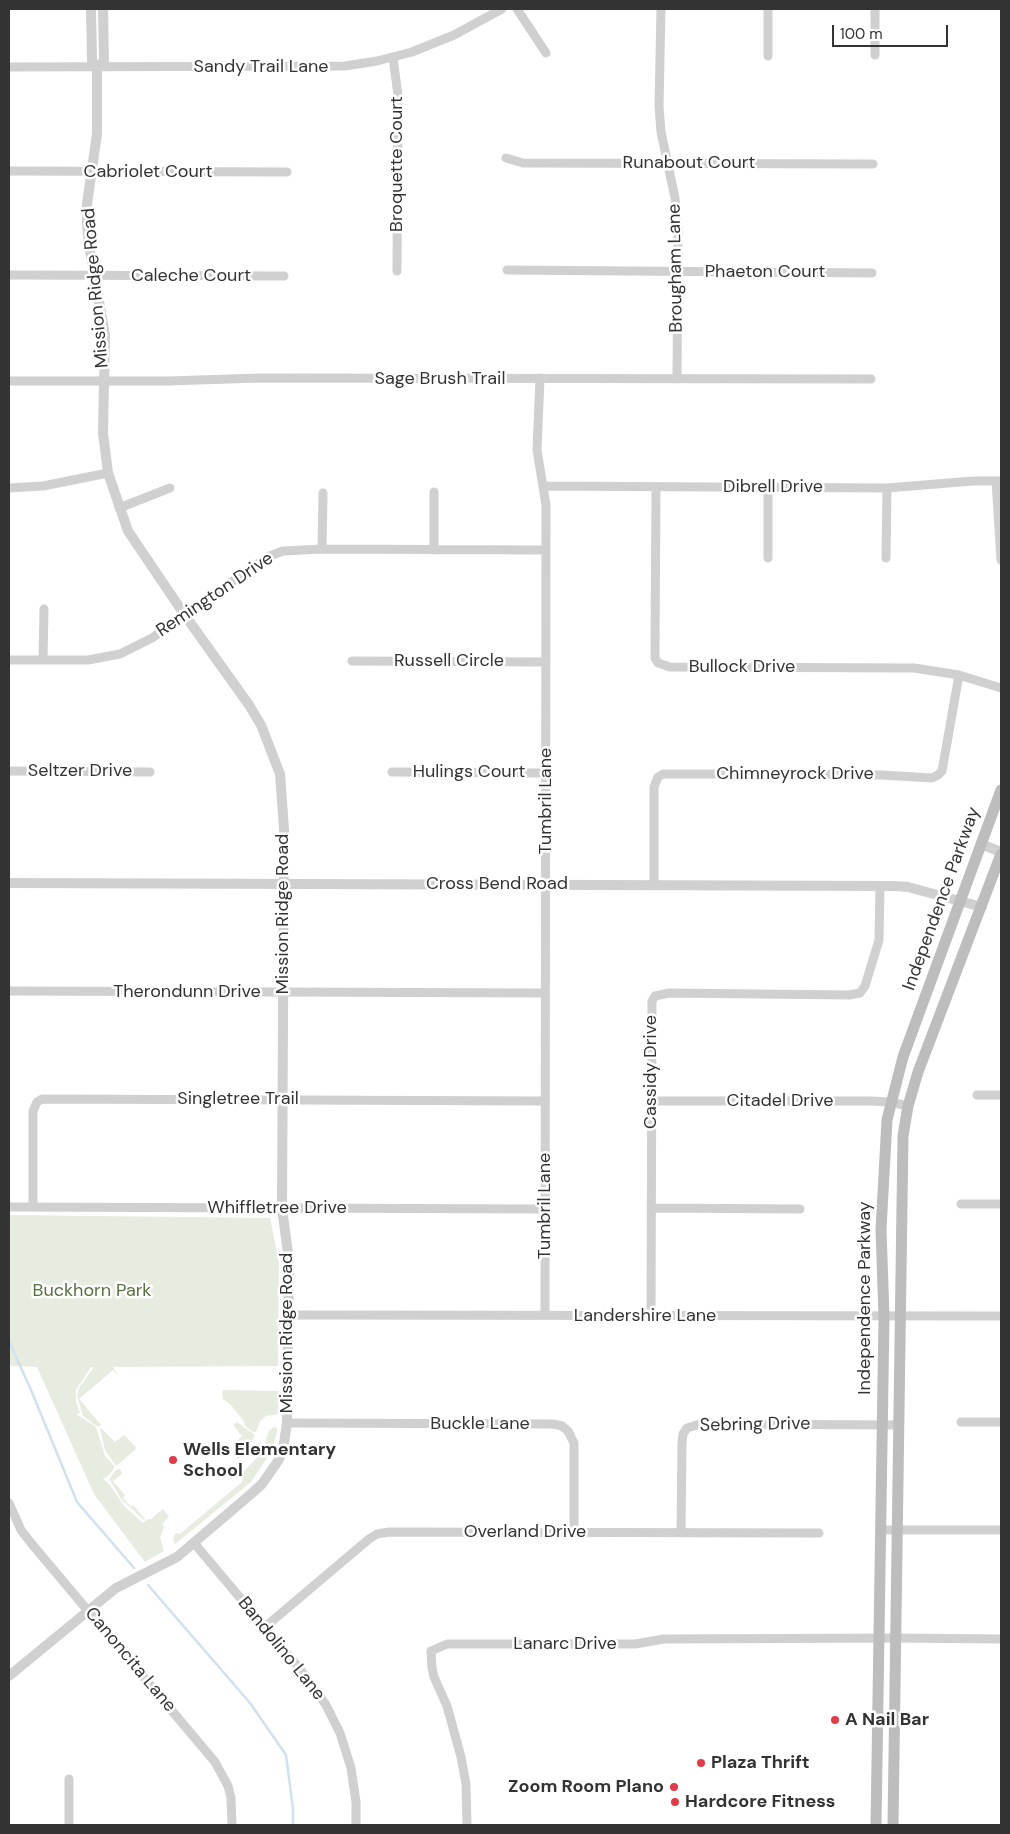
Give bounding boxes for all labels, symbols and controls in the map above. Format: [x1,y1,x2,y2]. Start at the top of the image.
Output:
scale bar [835,15,951,47]
text: 100 m [840,24,883,44]
street label: Sandy Trail Lane [193,56,329,78]
street label: Broquette Court [386,96,408,232]
street label: Runabout Court [623,152,755,174]
street label: Cabriolet Court [83,161,213,183]
street label: Brougham Lane [664,203,688,333]
street label: Mission Ridge Road [78,207,114,369]
street label: Phaeton Court [705,261,825,283]
street label: Caleche Court [131,265,251,287]
street label: Sage Brush Trail [375,368,505,390]
street label: Dibrell Drive [723,476,823,498]
street label: Remington Drive [152,548,278,642]
street label: Russell Circle [394,650,504,672]
street label: Bullock Drive [689,656,795,678]
street label: Tumbril Lane [535,748,557,854]
street label: Seltzer Drive [28,760,132,782]
street label: Hulings Court [413,761,525,783]
street label: Chimneyrock Drive [716,763,874,785]
street label: Independence Parkway [899,804,985,994]
street label: Mission Ridge Road [272,834,294,994]
street label: Cross Bend Road [426,873,568,895]
street label: Therondunn Drive [113,981,261,1003]
street label: Cassidy Drive [640,1015,662,1129]
street label: Singletree Trail [177,1088,299,1110]
street label: Citadel Drive [726,1090,834,1112]
street label: Tumbril Lane [534,1153,556,1259]
street label: Whiffletree Drive [207,1197,347,1219]
street label: Independence Parkway [854,1201,876,1395]
street label: Mission Ridge Road [276,1253,298,1413]
park label: Buckhorn Park [33,1280,151,1302]
street label: Landershire Lane [574,1305,716,1327]
street label: Buckle Lane [430,1413,530,1435]
street label: Sebring Drive [699,1413,811,1437]
place label: Wells Elementary School [183,1439,336,1482]
marker: Wells Elementary School [167,1454,179,1466]
street label: Overland Drive [464,1521,586,1543]
street label: Bandolino Lane [233,1593,329,1705]
street label: Canoncita Lane [80,1603,180,1717]
street label: Lanarc Drive [513,1633,617,1655]
place label: A Nail Bar [845,1709,929,1731]
marker: A Nail Bar [829,1714,841,1726]
place label: Plaza Thrift [711,1752,810,1774]
marker: Plaza Thrift [695,1757,707,1769]
place label: Zoom Room Plano [508,1776,664,1798]
marker: Zoom Room Plano [668,1781,680,1793]
place label: Hardcore Fitness [685,1791,835,1813]
marker: Hardcore Fitness [669,1796,681,1808]

